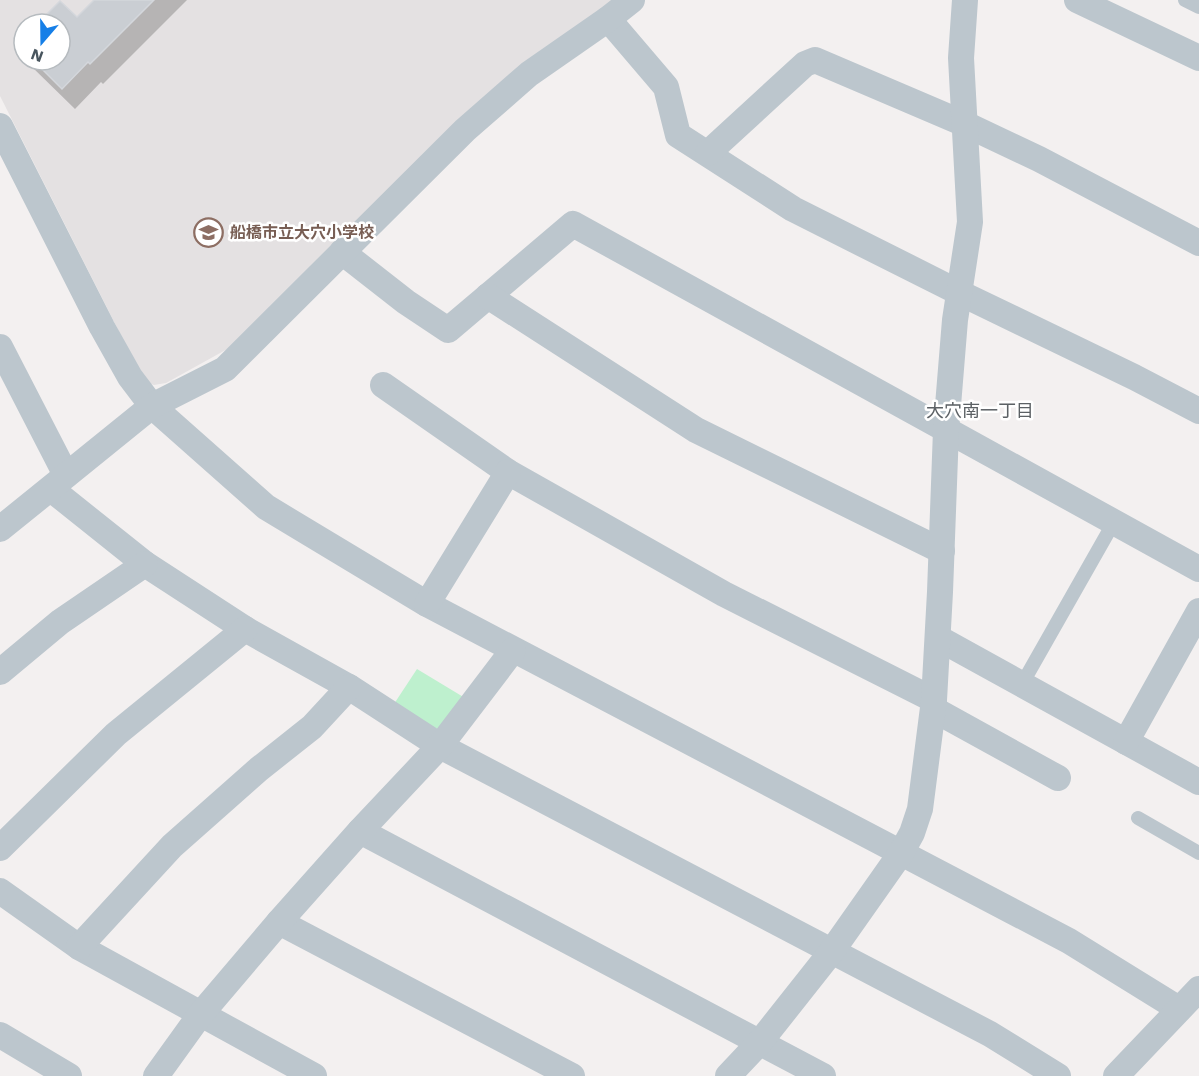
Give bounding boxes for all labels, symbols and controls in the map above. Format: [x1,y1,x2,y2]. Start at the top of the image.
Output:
north arrow [12,12,72,72]
text: N [28,45,46,67]
school or university icon: 船橋市立大穴小学校 [193,216,225,248]
place label: 船橋市立大穴小学校 [230,223,374,242]
district label: 大穴南一丁目 [926,400,1034,421]

